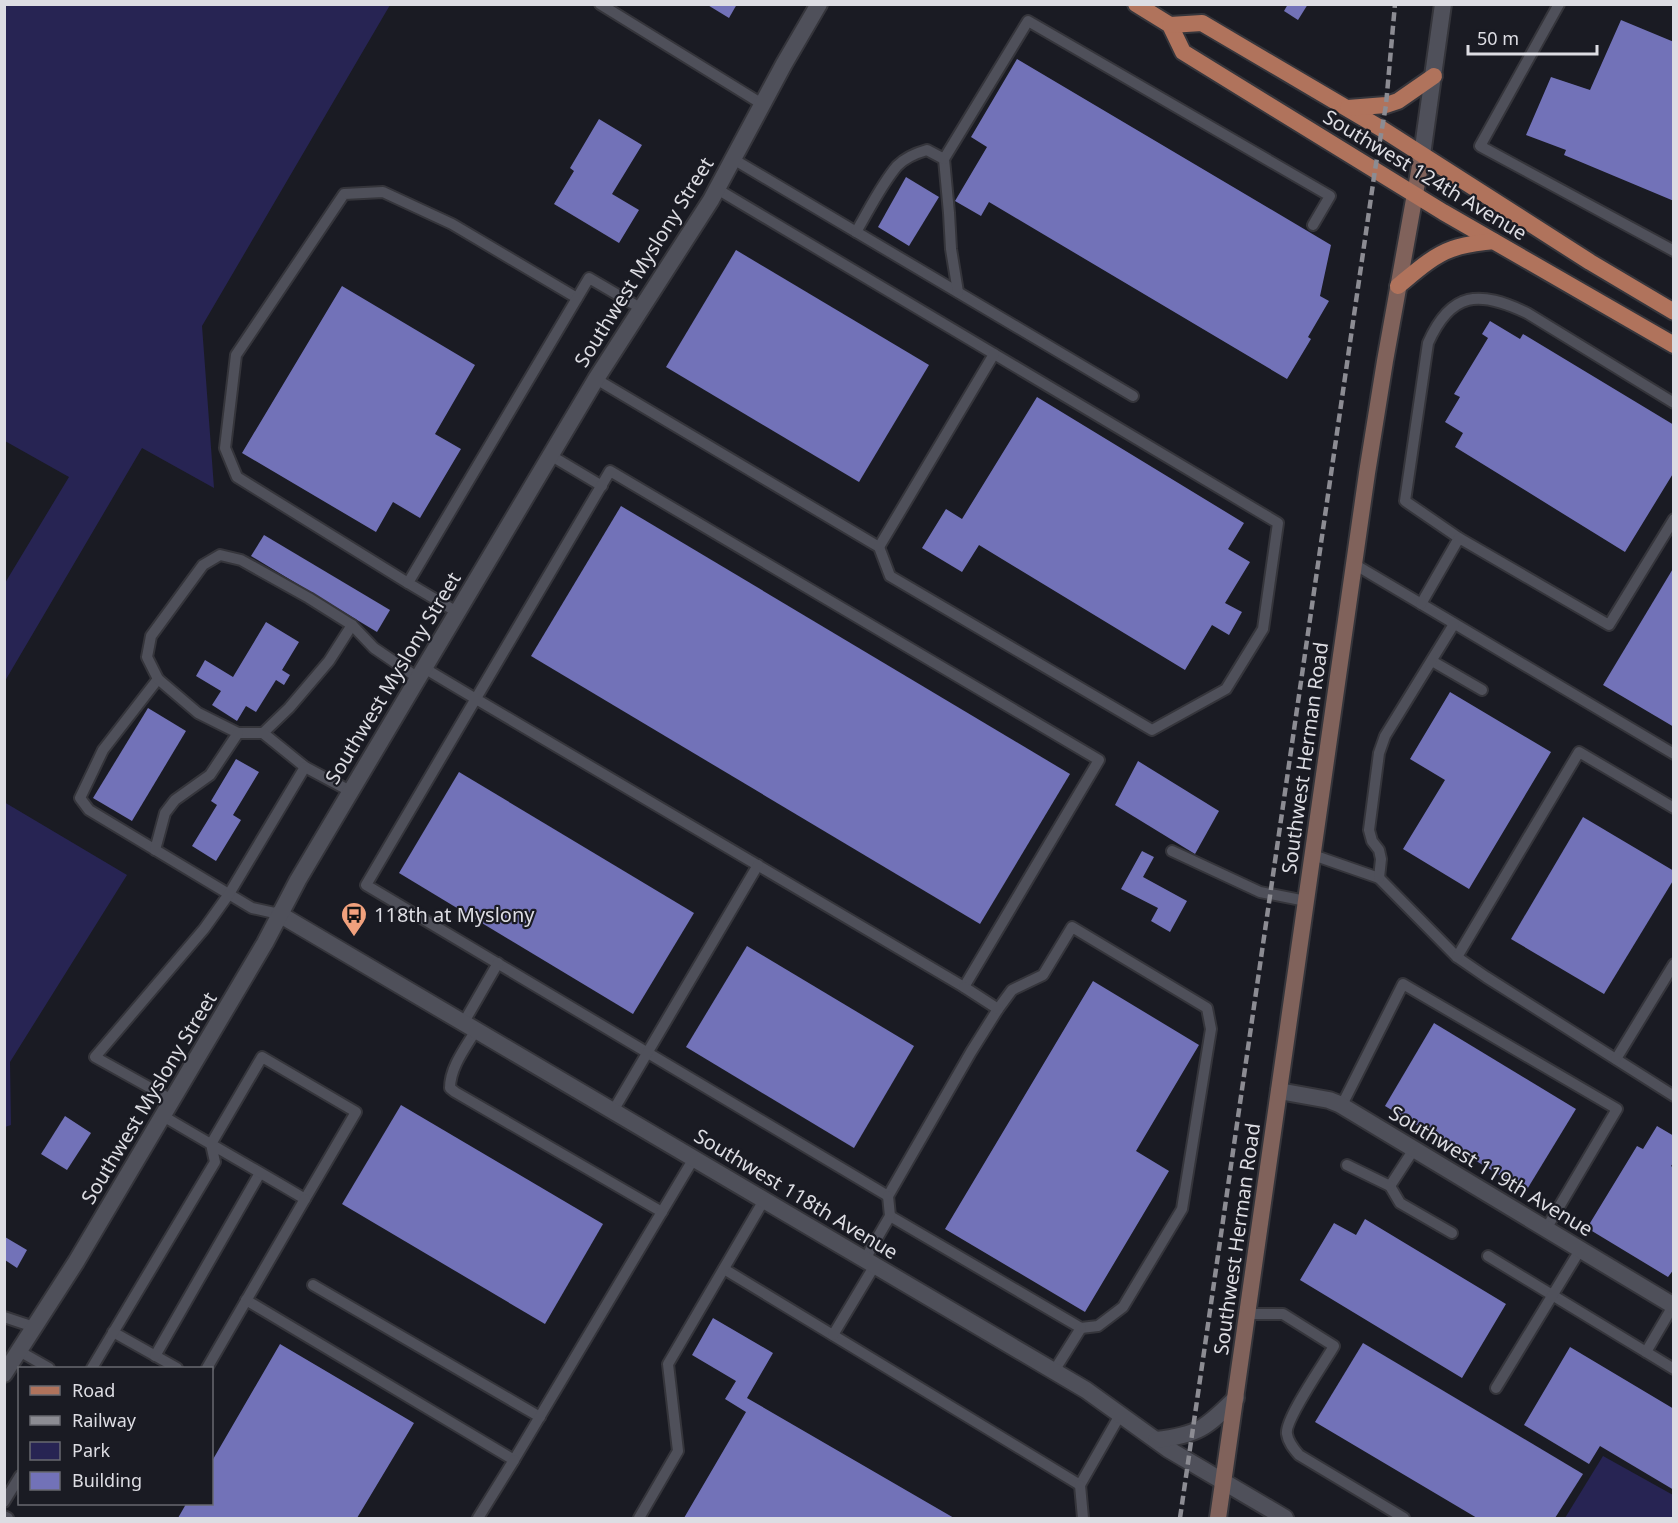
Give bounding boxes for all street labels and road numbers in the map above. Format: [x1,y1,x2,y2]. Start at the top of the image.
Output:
street label: Southwest 124th Avenue [1318,103,1532,246]
street label: Southwest Myslony Street [568,152,719,372]
street label: Southwest Myslony Street [318,567,467,789]
street label: Southwest Herman Road [1275,640,1334,876]
street label: Southwest Myslony Street [74,987,223,1209]
street label: Southwest 119th Avenue [1384,1099,1598,1242]
street label: Southwest Herman Road [1207,1121,1266,1357]
street label: Southwest 118th Avenue [689,1122,903,1265]

